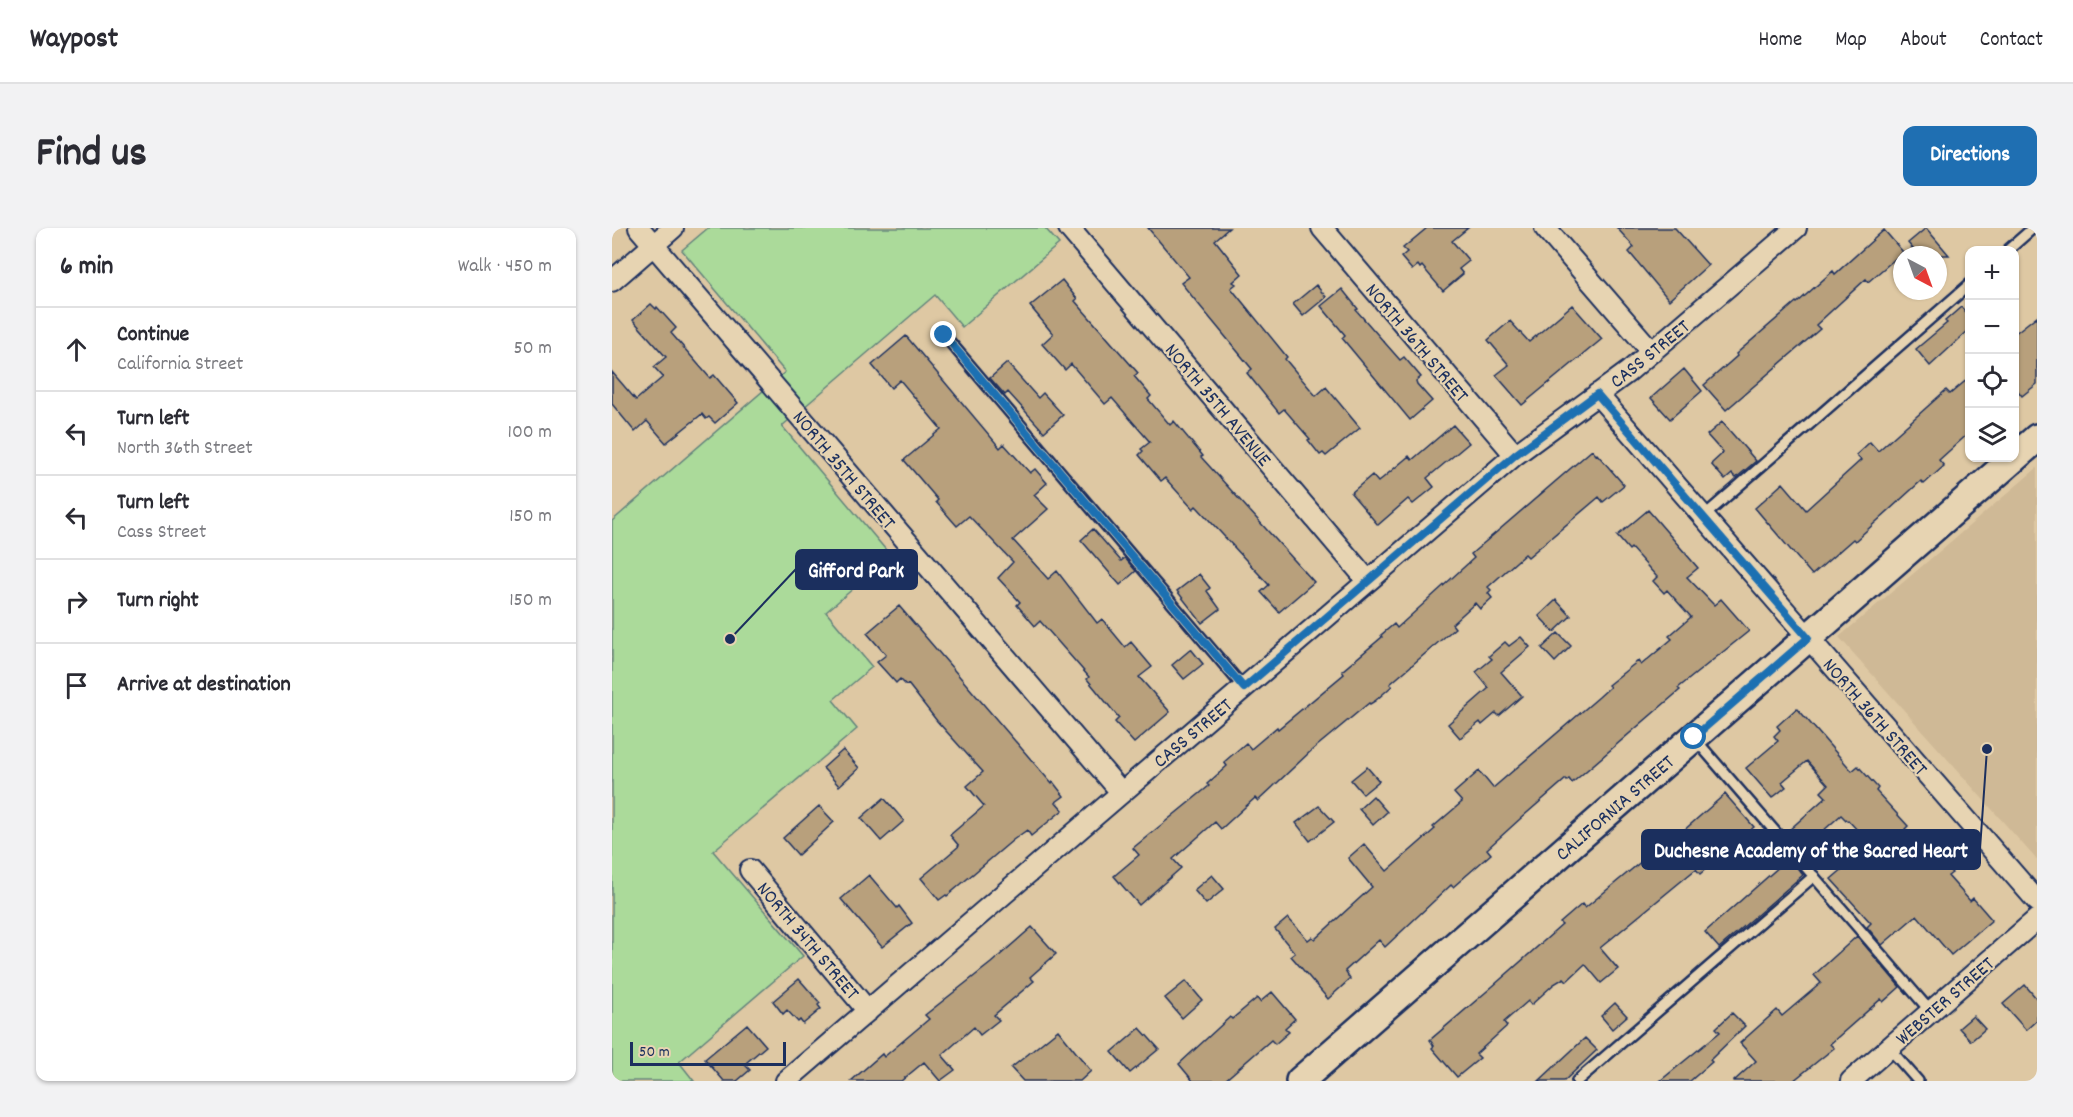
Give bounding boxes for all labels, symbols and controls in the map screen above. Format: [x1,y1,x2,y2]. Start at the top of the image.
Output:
text: Waypost [30,21,118,61]
text: Home [1758,26,1802,56]
text: Map [1835,26,1867,56]
text: About [1900,26,1947,56]
text: Contact [1980,26,2043,56]
text: Find us [36,126,147,186]
button: Directions [1903,126,2037,186]
north arrow [1893,246,1947,300]
map controls [1965,246,2019,462]
button: + [1965,246,2019,300]
text: 6 min [60,249,113,286]
text: Walk · 450 m [458,253,552,281]
street label: NORTH 36TH STREET [1357,278,1474,410]
button: − [1965,300,2019,354]
street label: CASS STREET [1605,314,1697,396]
text: Continue [117,320,189,351]
route end [930,321,956,347]
icon: ahead [60,333,93,366]
text: 50 m [514,335,552,363]
street label: NORTH 35TH AVENUE [1157,338,1277,474]
text: California Street [117,351,244,379]
button: locate [1965,354,2019,408]
text: Turn left [117,404,189,435]
street label: NORTH 35TH STREET [785,405,901,536]
button: layers [1965,408,2019,462]
icon: left [60,417,93,450]
text: 100 m [508,419,552,447]
text: North 36th Street [117,435,253,463]
text: Turn left [117,488,189,519]
icon: left [60,501,93,534]
text: 150 m [509,503,552,531]
text: Cass Street [117,519,206,547]
callout: Gifford Park [796,550,917,589]
text: Gifford Park [808,558,905,588]
icon: right [60,585,93,618]
text: Turn right [117,586,199,617]
text: 150 m [509,587,552,615]
street label: NORTH 36TH STREET [1815,653,1933,783]
icon: arrive [60,669,93,702]
text: Arrive at destination [117,670,291,701]
street label: CASS STREET [1148,693,1240,776]
route start [1680,723,1706,749]
street label: CALIFORNIA STREET [1550,750,1682,869]
callout: Duchesne Academy of the Sacred Heart [1642,830,1980,869]
text: Duchesne Academy of the Sacred Heart [1654,838,1968,868]
street label: NORTH 34TH STREET [749,877,865,1007]
street label: WEBSTER STREET [1890,951,2002,1053]
scale bar [630,1039,786,1066]
text: 50 m [639,1041,670,1064]

